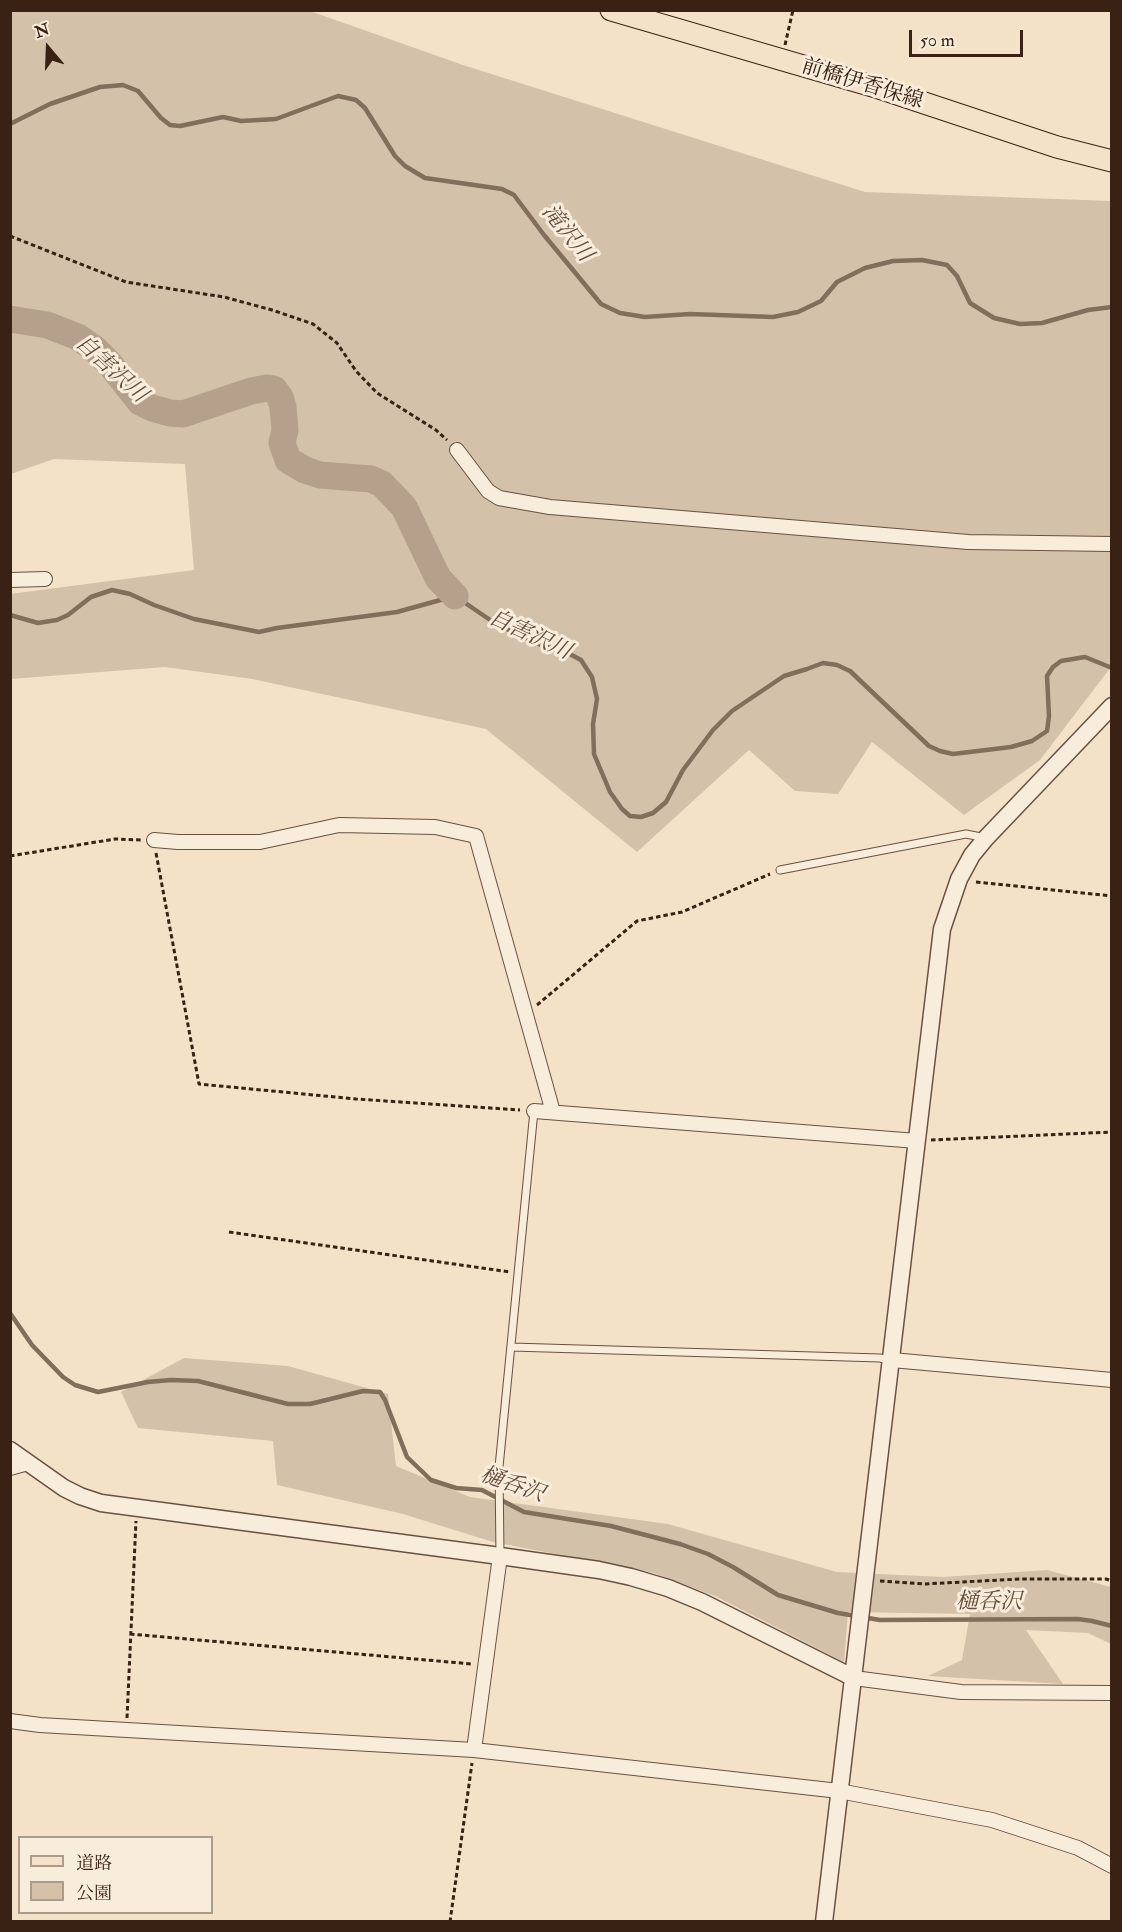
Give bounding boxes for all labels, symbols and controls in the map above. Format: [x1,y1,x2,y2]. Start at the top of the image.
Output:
north arrow [18,18,78,78]
scale bar [912,18,1026,56]
text: N [32,19,52,43]
text: 50 m [920,29,955,52]
street label: 前橋伊香保線 [798,55,926,115]
water label: 滝沢川 [535,200,597,268]
water label: 自害沢川 [68,331,152,409]
water label: 自害沢川 [484,605,574,667]
water label: 樋呑沢 [477,1463,547,1509]
water label: 樋呑沢 [956,1590,1022,1616]
legend [18,1836,213,1914]
text: 道路 [76,1852,112,1875]
text: 公園 [76,1882,112,1905]

